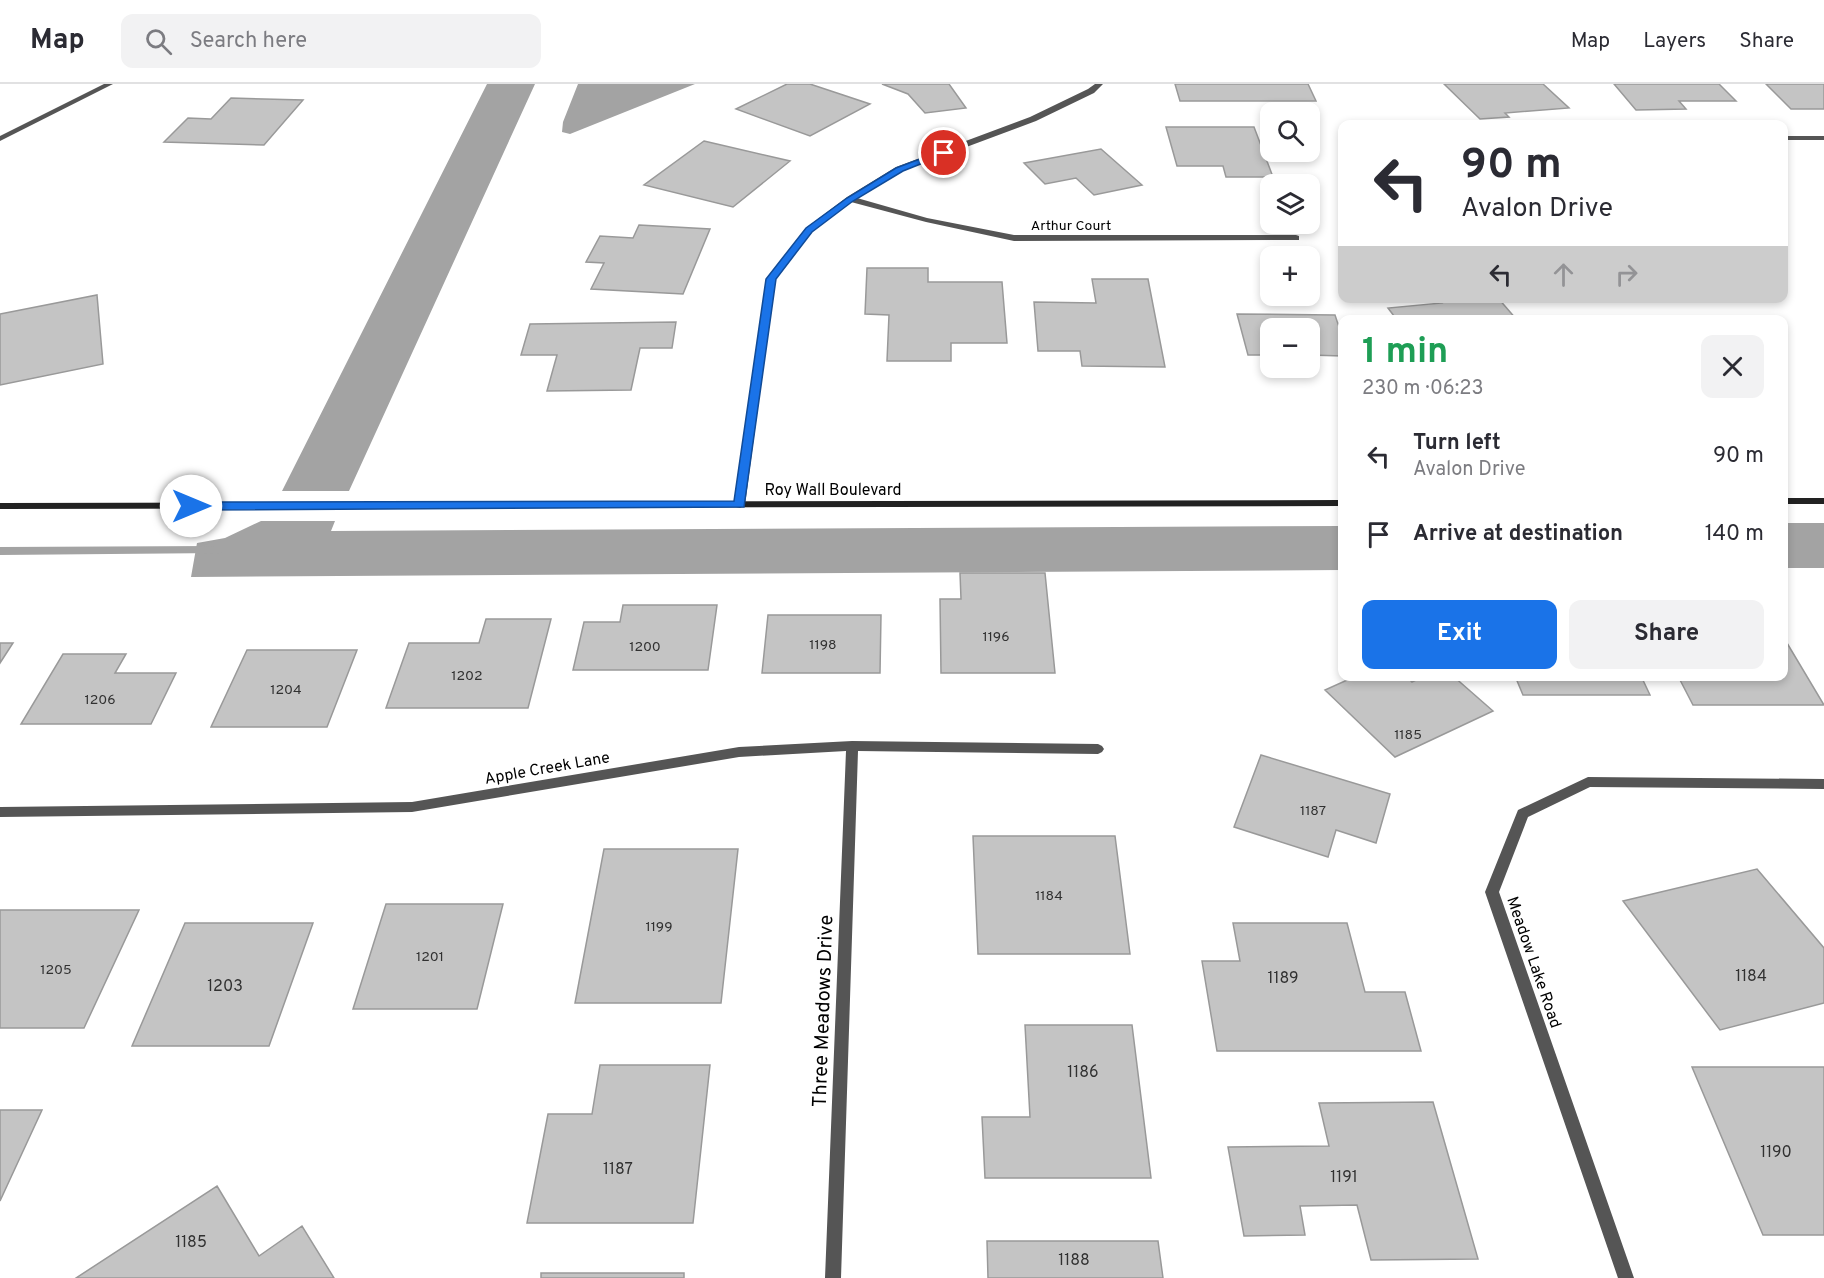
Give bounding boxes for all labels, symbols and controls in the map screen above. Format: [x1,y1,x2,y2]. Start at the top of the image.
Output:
search box [121,14,541,68]
text: Map [30,23,85,59]
icon: search [142,25,175,58]
text: Search here [190,28,307,55]
text: Map [1571,28,1610,55]
text: Layers [1643,28,1706,55]
text: Share [1739,28,1794,55]
map controls [1260,102,1320,378]
button: search [1260,102,1320,162]
pin [918,127,969,178]
icon: arrive [927,136,960,169]
text: 90 m [1461,140,1562,193]
icon: left [1362,144,1440,222]
button: layers [1260,174,1320,234]
text: Avalon Drive [1461,192,1613,226]
street label: Arthur Court [1031,218,1111,235]
button: + [1260,246,1320,306]
icon: left [1484,258,1517,291]
icon: ahead [1547,258,1580,291]
icon: right [1610,258,1643,291]
button: − [1260,318,1320,378]
text: 1 min [1362,330,1448,376]
button: close [1701,335,1764,398]
text: 230 m · 06:23 [1362,376,1484,402]
text: Turn left [1413,430,1501,457]
icon: left [1362,440,1395,473]
text: 90 m [1713,443,1764,470]
text: Avalon Drive [1413,457,1526,483]
position arrow [159,474,223,538]
street label: Roy Wall Boulevard [765,481,901,501]
icon: arrive [1362,518,1395,551]
text: Arrive at destination [1413,521,1623,548]
text: 140 m [1705,521,1764,548]
button: Exit [1362,600,1557,669]
button: Share [1569,600,1764,669]
house number: 1196 [982,629,1010,646]
house number: 1198 [809,637,837,654]
house number: 1200 [629,639,661,656]
house number: 1202 [451,668,483,685]
house number: 1204 [270,682,302,699]
house number: 1206 [84,692,116,709]
house number: 1185 [1394,727,1422,744]
street label: Apple Creek Lane [483,748,612,790]
house number: 1187 [1300,803,1326,820]
house number: 1184 [1035,888,1063,905]
street label: Meadow Lake Road [1501,894,1565,1031]
street label: Three Meadows Drive [808,914,840,1108]
house number: 1199 [645,919,673,936]
house number: 1201 [416,949,444,966]
house number: 1205 [40,962,72,979]
house number: 1184 [1735,967,1767,987]
house number: 1189 [1268,969,1298,989]
house number: 1203 [207,977,243,997]
house number: 1186 [1067,1063,1099,1083]
house number: 1190 [1760,1143,1792,1163]
house number: 1187 [603,1160,633,1180]
house number: 1191 [1330,1168,1358,1188]
house number: 1185 [175,1233,207,1253]
house number: 1188 [1058,1251,1090,1271]

